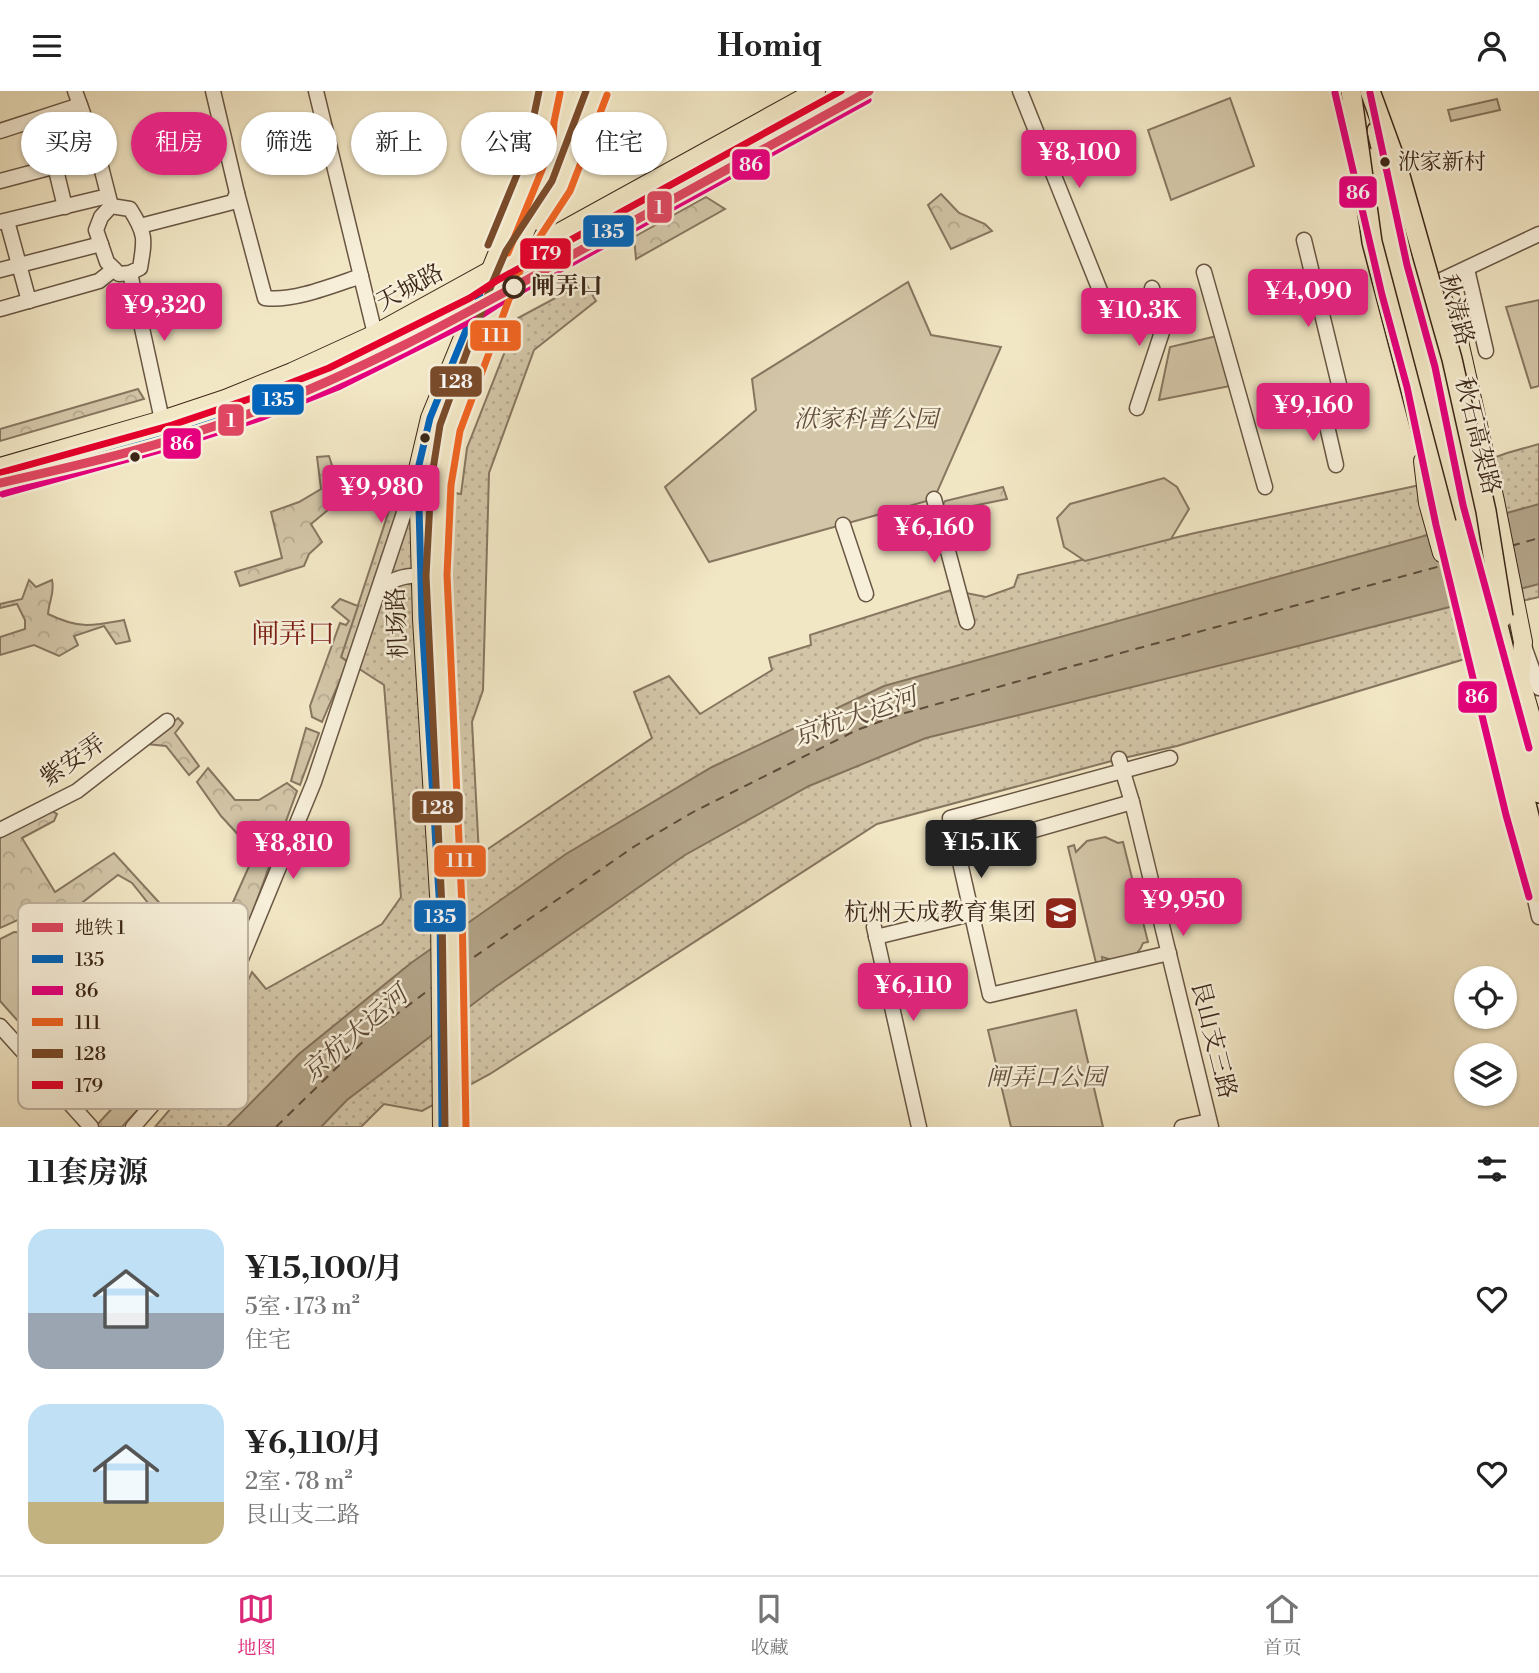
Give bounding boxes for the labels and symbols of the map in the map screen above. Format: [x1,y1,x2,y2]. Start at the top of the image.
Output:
pin: ¥8,100 [1022,131,1136,190]
line badge: 86 [731,148,771,181]
place label: 洑家新村 [1398,149,1486,176]
text: 86 [739,153,763,177]
marker: 洑家新村 [1378,155,1392,169]
line badge: 86 [1338,175,1378,209]
text: 86 [1346,181,1370,205]
line badge: 1 [646,190,673,224]
text: 1 [654,196,664,220]
line badge: 135 [582,214,635,248]
text: 135 [592,220,624,244]
line badge: 179 [519,237,572,270]
text: 179 [531,242,561,266]
street label: 天城路 [371,258,449,318]
pin: ¥4,090 [1251,269,1365,329]
street label: 秋涛路 [1432,271,1480,349]
place label: 闸弄口 [531,272,603,302]
marker: 闸弄口 [503,276,525,298]
pin: ¥9,320 [107,283,221,343]
pin: ¥10.3K [1082,289,1196,348]
line badge: 111 [469,319,522,352]
text: 111 [482,324,510,348]
line badge: 128 [429,365,483,398]
text: 128 [439,370,473,394]
street label: 秋石高架路 [1448,374,1506,498]
line badge: 135 [251,383,305,416]
pin: ¥9,160 [1256,383,1370,443]
text: 135 [262,388,294,412]
line badge: 1 [217,403,245,437]
park label: 洑家科普公园 [794,405,942,435]
text: 1 [226,409,236,433]
line badge: 86 [162,427,202,460]
unlabelled marker [418,431,432,445]
text: 86 [170,432,194,456]
unlabelled marker [128,450,142,464]
pin: ¥9,980 [324,465,438,525]
pin: ¥6,160 [877,505,991,565]
street label: 机场路 [381,586,415,660]
district label: 闸弄口 [251,617,335,652]
water label: 京杭大运河 [788,679,925,753]
line badge: 86 [1457,680,1498,714]
text: 86 [1465,685,1489,709]
street label: 紫安弄 [35,728,111,794]
line badge: 128 [411,790,464,824]
text: 128 [420,796,454,820]
pin: ¥8,810 [236,821,350,881]
pin: ¥15.1K [924,821,1038,880]
line badge: 111 [433,844,487,878]
text: 111 [446,849,474,873]
pin: ¥9,950 [1126,879,1240,938]
school or university icon: 杭州天成教育集团 [1042,894,1080,932]
place label: 杭州天成教育集团 [844,898,1036,928]
line badge: 135 [413,899,467,933]
legend [18,903,248,1109]
text: 135 [424,905,456,929]
text: 地铁 1 [75,916,125,940]
text: 135 [75,948,104,972]
pin: ¥6,110 [856,963,970,1023]
water label: 京杭大运河 [295,977,418,1089]
street label: 艮山支三路 [1184,978,1242,1102]
text: 86 [75,979,98,1003]
text: 111 [75,1011,101,1035]
text: 128 [75,1042,106,1066]
park label: 闸弄口公园 [986,1063,1110,1093]
text: 179 [75,1074,103,1098]

